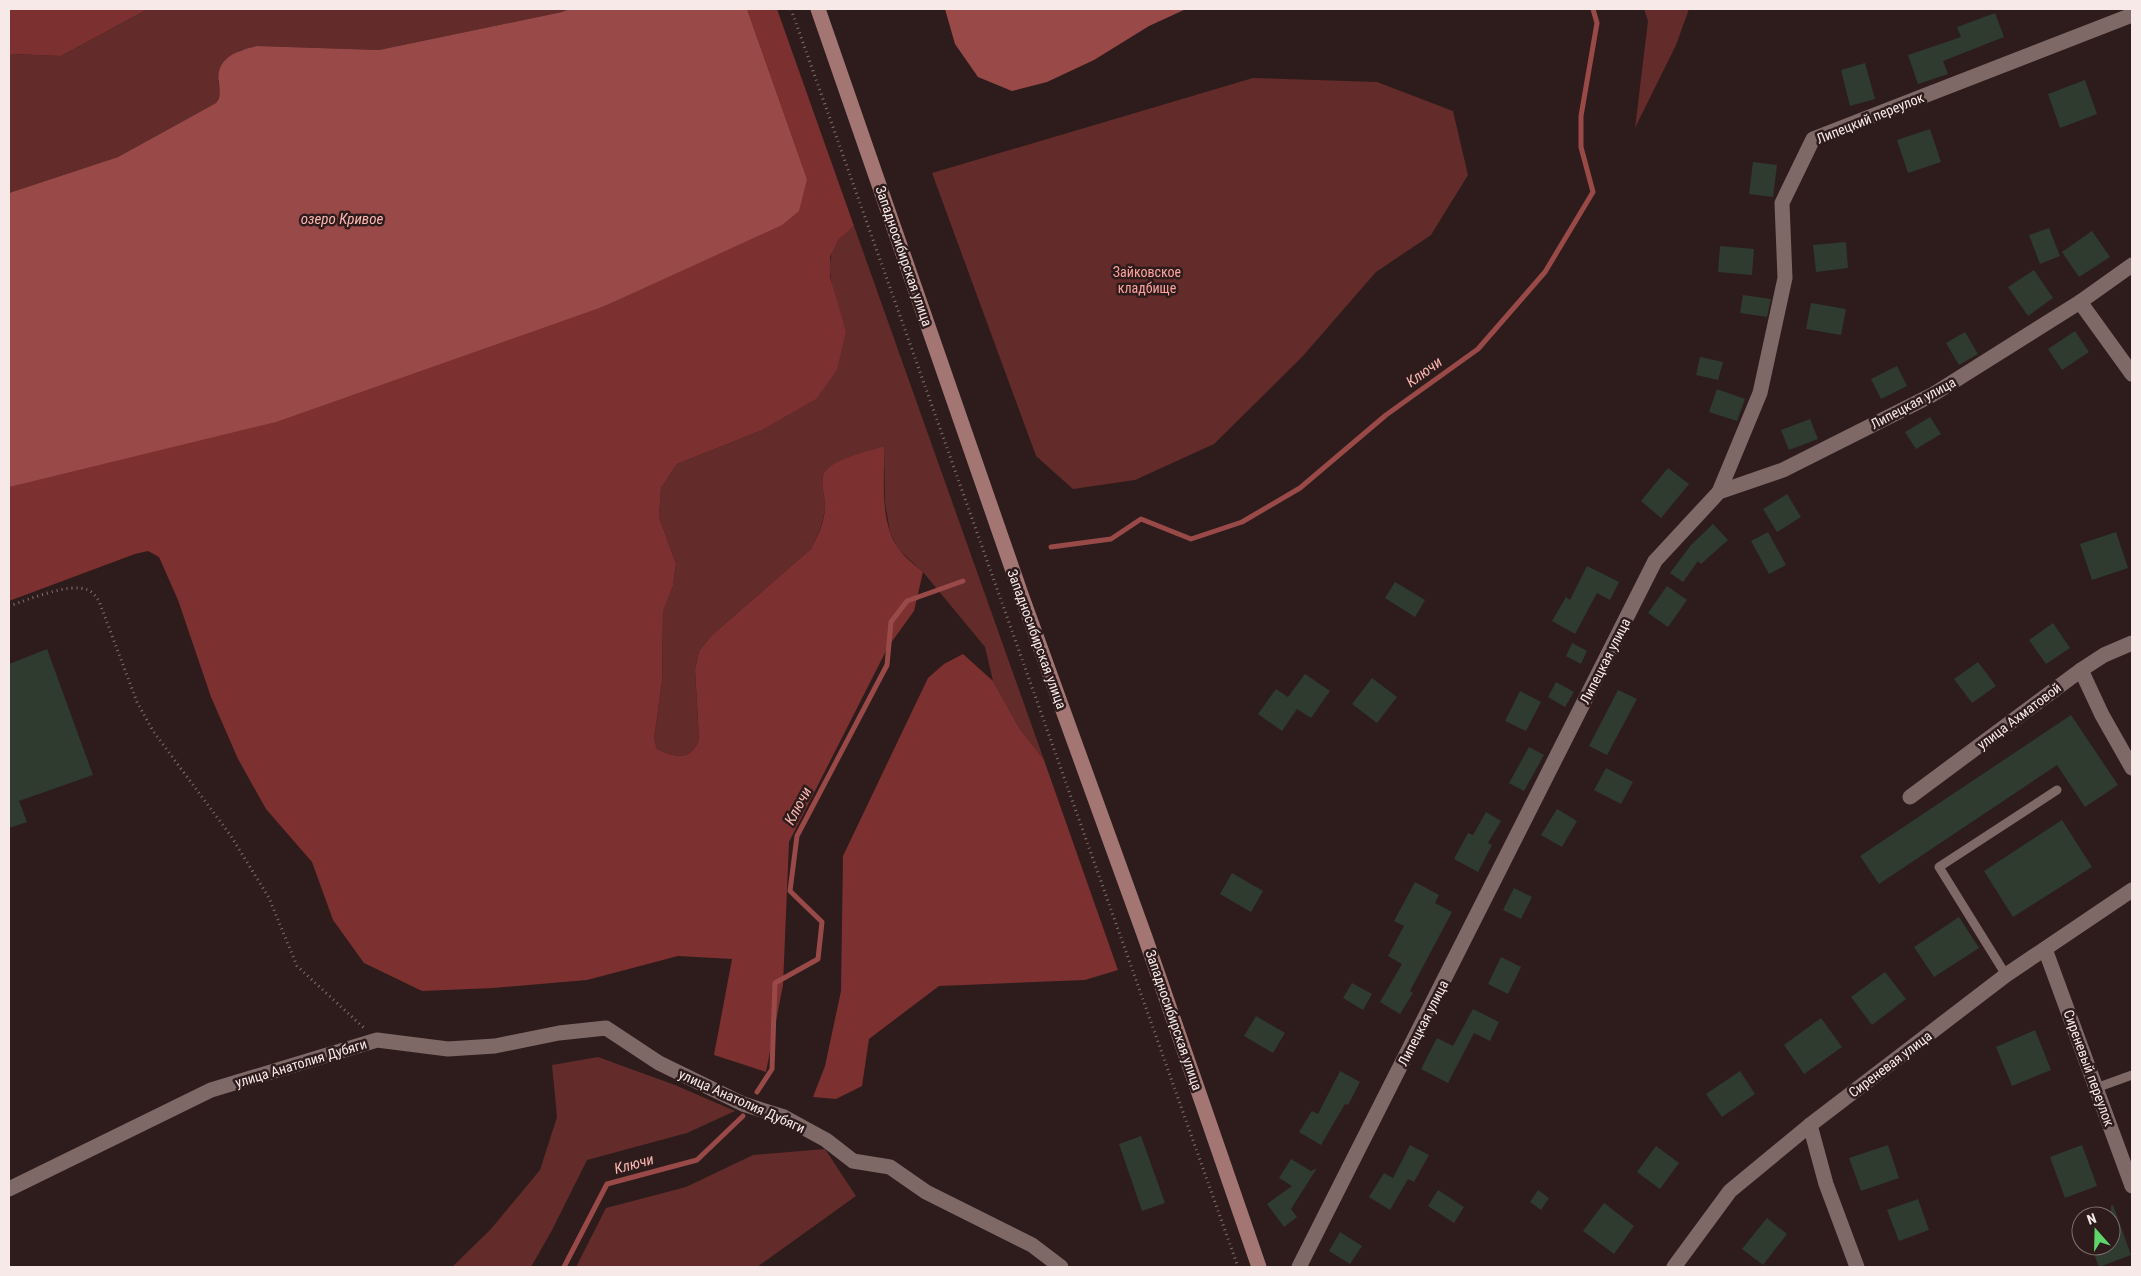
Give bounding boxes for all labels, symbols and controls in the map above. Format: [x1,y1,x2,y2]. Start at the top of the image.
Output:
street label: Липецкий переулок [1814,89,1926,147]
street label: Западносибирская улица [872,184,936,328]
water label: озеро Кривое [301,210,383,228]
park label: Зайковское кладбище [1113,264,1182,296]
water label: Ключи [1402,353,1446,391]
street label: Липецкая улица [1868,374,1958,432]
street label: Западносибирская улица [1004,567,1070,711]
street label: Липецкая улица [1577,615,1633,707]
street label: улица Ахматовой [1974,679,2064,753]
water label: Ключи [781,784,815,828]
street label: Западносибирская улица [1142,948,1206,1092]
street label: Липецкая улица [1395,977,1451,1069]
street label: Сиреневый переулок [2061,1008,2118,1129]
street label: Сиреневая улица [1845,1028,1935,1100]
street label: улица Анатолия Дубяги [233,1035,369,1091]
street label: улица Анатолия Дубяги [676,1066,808,1136]
water label: Ключи [612,1150,656,1178]
north arrow [2071,1206,2121,1256]
text: N [2085,1210,2098,1228]

